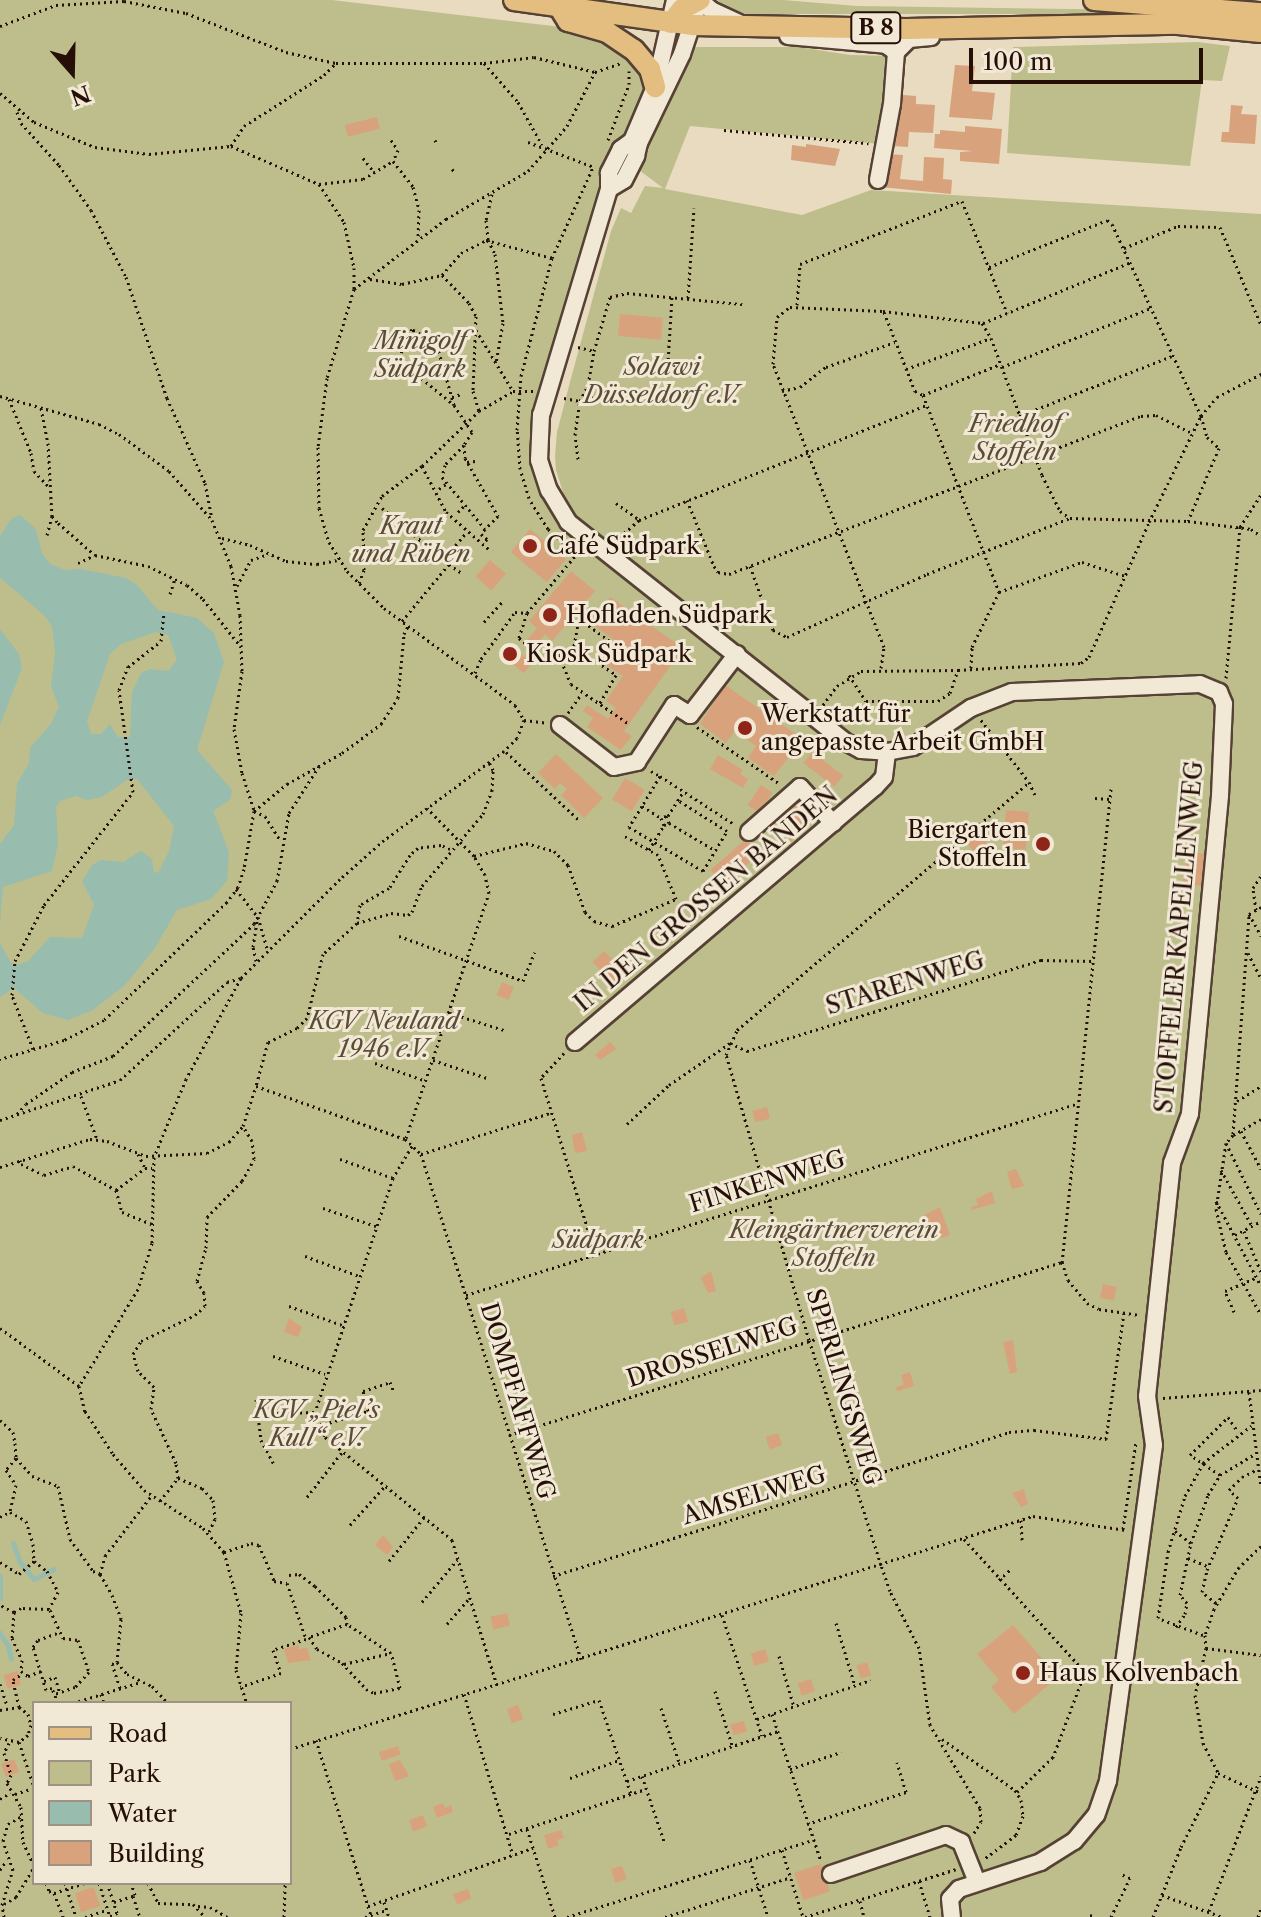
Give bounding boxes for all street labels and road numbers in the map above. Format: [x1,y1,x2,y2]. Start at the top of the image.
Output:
road number: B 8 [850,10,902,46]
street label: STOFFELER KAPELLENWEG [1149,759,1209,1115]
street label: IN DEN GROSSEN BANDEN [569,780,843,1018]
street label: STARENWEG [822,945,988,1021]
street label: FINKENWEG [686,1144,848,1218]
street label: SPERLINGSWEG [800,1285,888,1489]
street label: DOMPFAFFWEG [474,1299,562,1503]
street label: DROSSELWEG [623,1311,801,1393]
street label: AMSELWEG [679,1459,829,1531]

